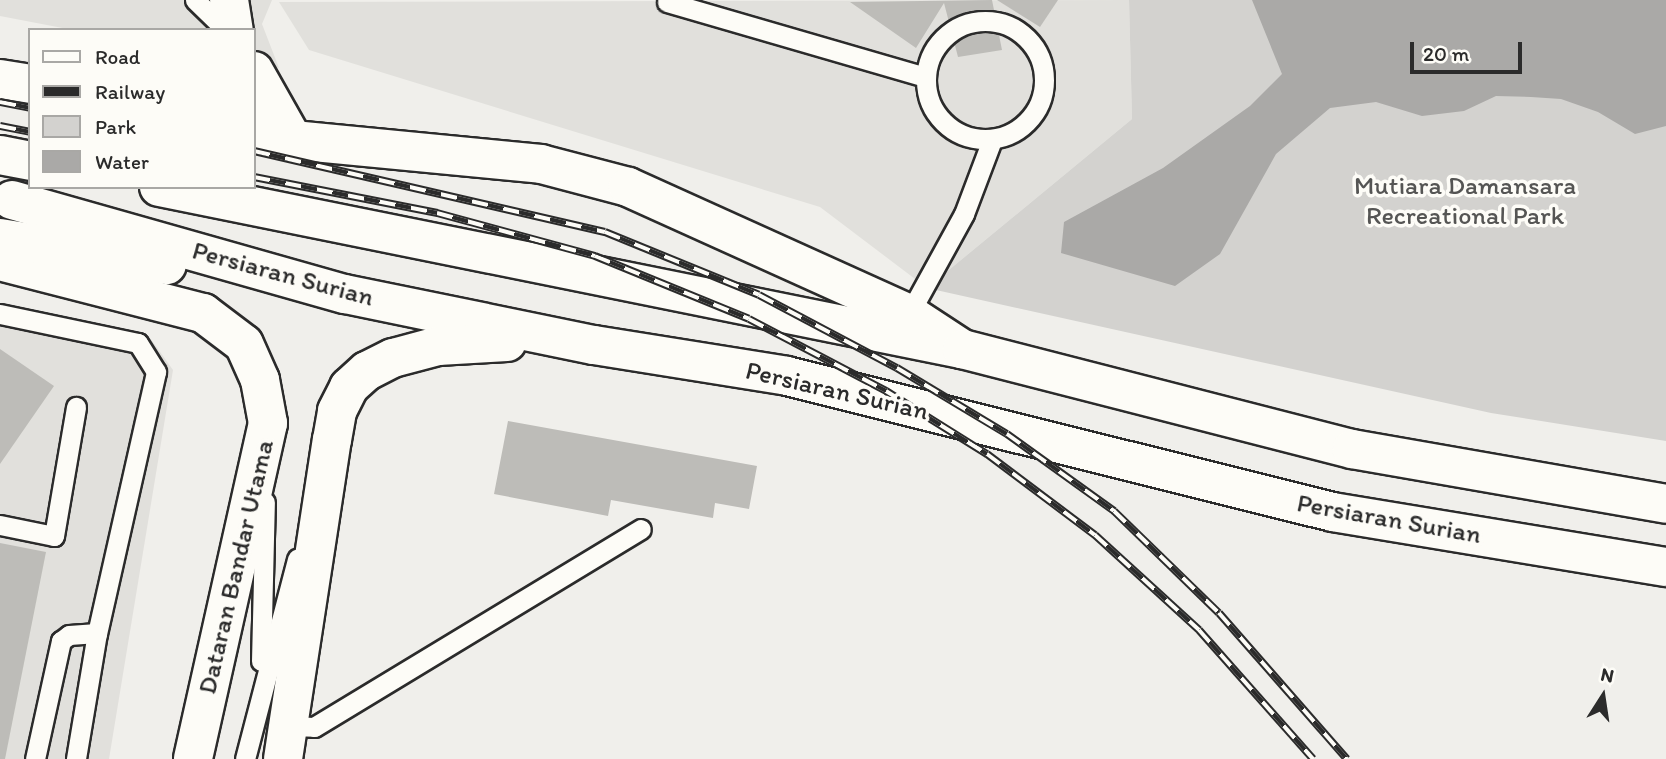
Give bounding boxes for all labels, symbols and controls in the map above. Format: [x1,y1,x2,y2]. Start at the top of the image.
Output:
legend [28,28,256,189]
scale bar [1414,28,1526,72]
text: 20 m [1423,41,1469,66]
text: Road [95,44,140,69]
text: Railway [95,79,165,104]
text: Park [95,114,136,139]
text: Water [95,149,149,174]
park label: Mutiara Damansara Recreational Park [1354,170,1576,232]
street label: Persiaran Surian [189,235,377,313]
street label: Persiaran Surian [743,355,931,427]
street label: Dataran Bandar Utama [192,437,280,697]
street label: Persiaran Surian [1295,487,1483,551]
north arrow [1568,661,1638,731]
text: N [1599,662,1616,688]

